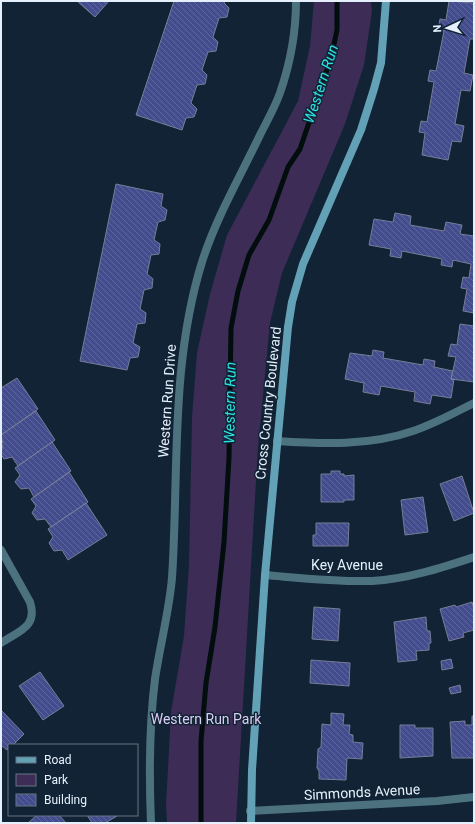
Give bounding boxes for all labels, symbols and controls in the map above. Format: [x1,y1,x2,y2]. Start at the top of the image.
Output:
north arrow [427,8,467,48]
text: N [431,24,444,33]
water label: Western Run [300,42,342,126]
street label: Cross Country Boulevard [252,326,284,480]
street label: Western Run Drive [155,344,179,458]
water label: Western Run [220,362,240,444]
street label: Key Avenue [311,557,383,573]
park label: Western Run Park [151,711,262,727]
legend [8,744,138,816]
text: Road [44,753,72,767]
text: Park [44,773,69,787]
street label: Simmonds Avenue [303,781,421,803]
text: Building [44,793,87,807]

